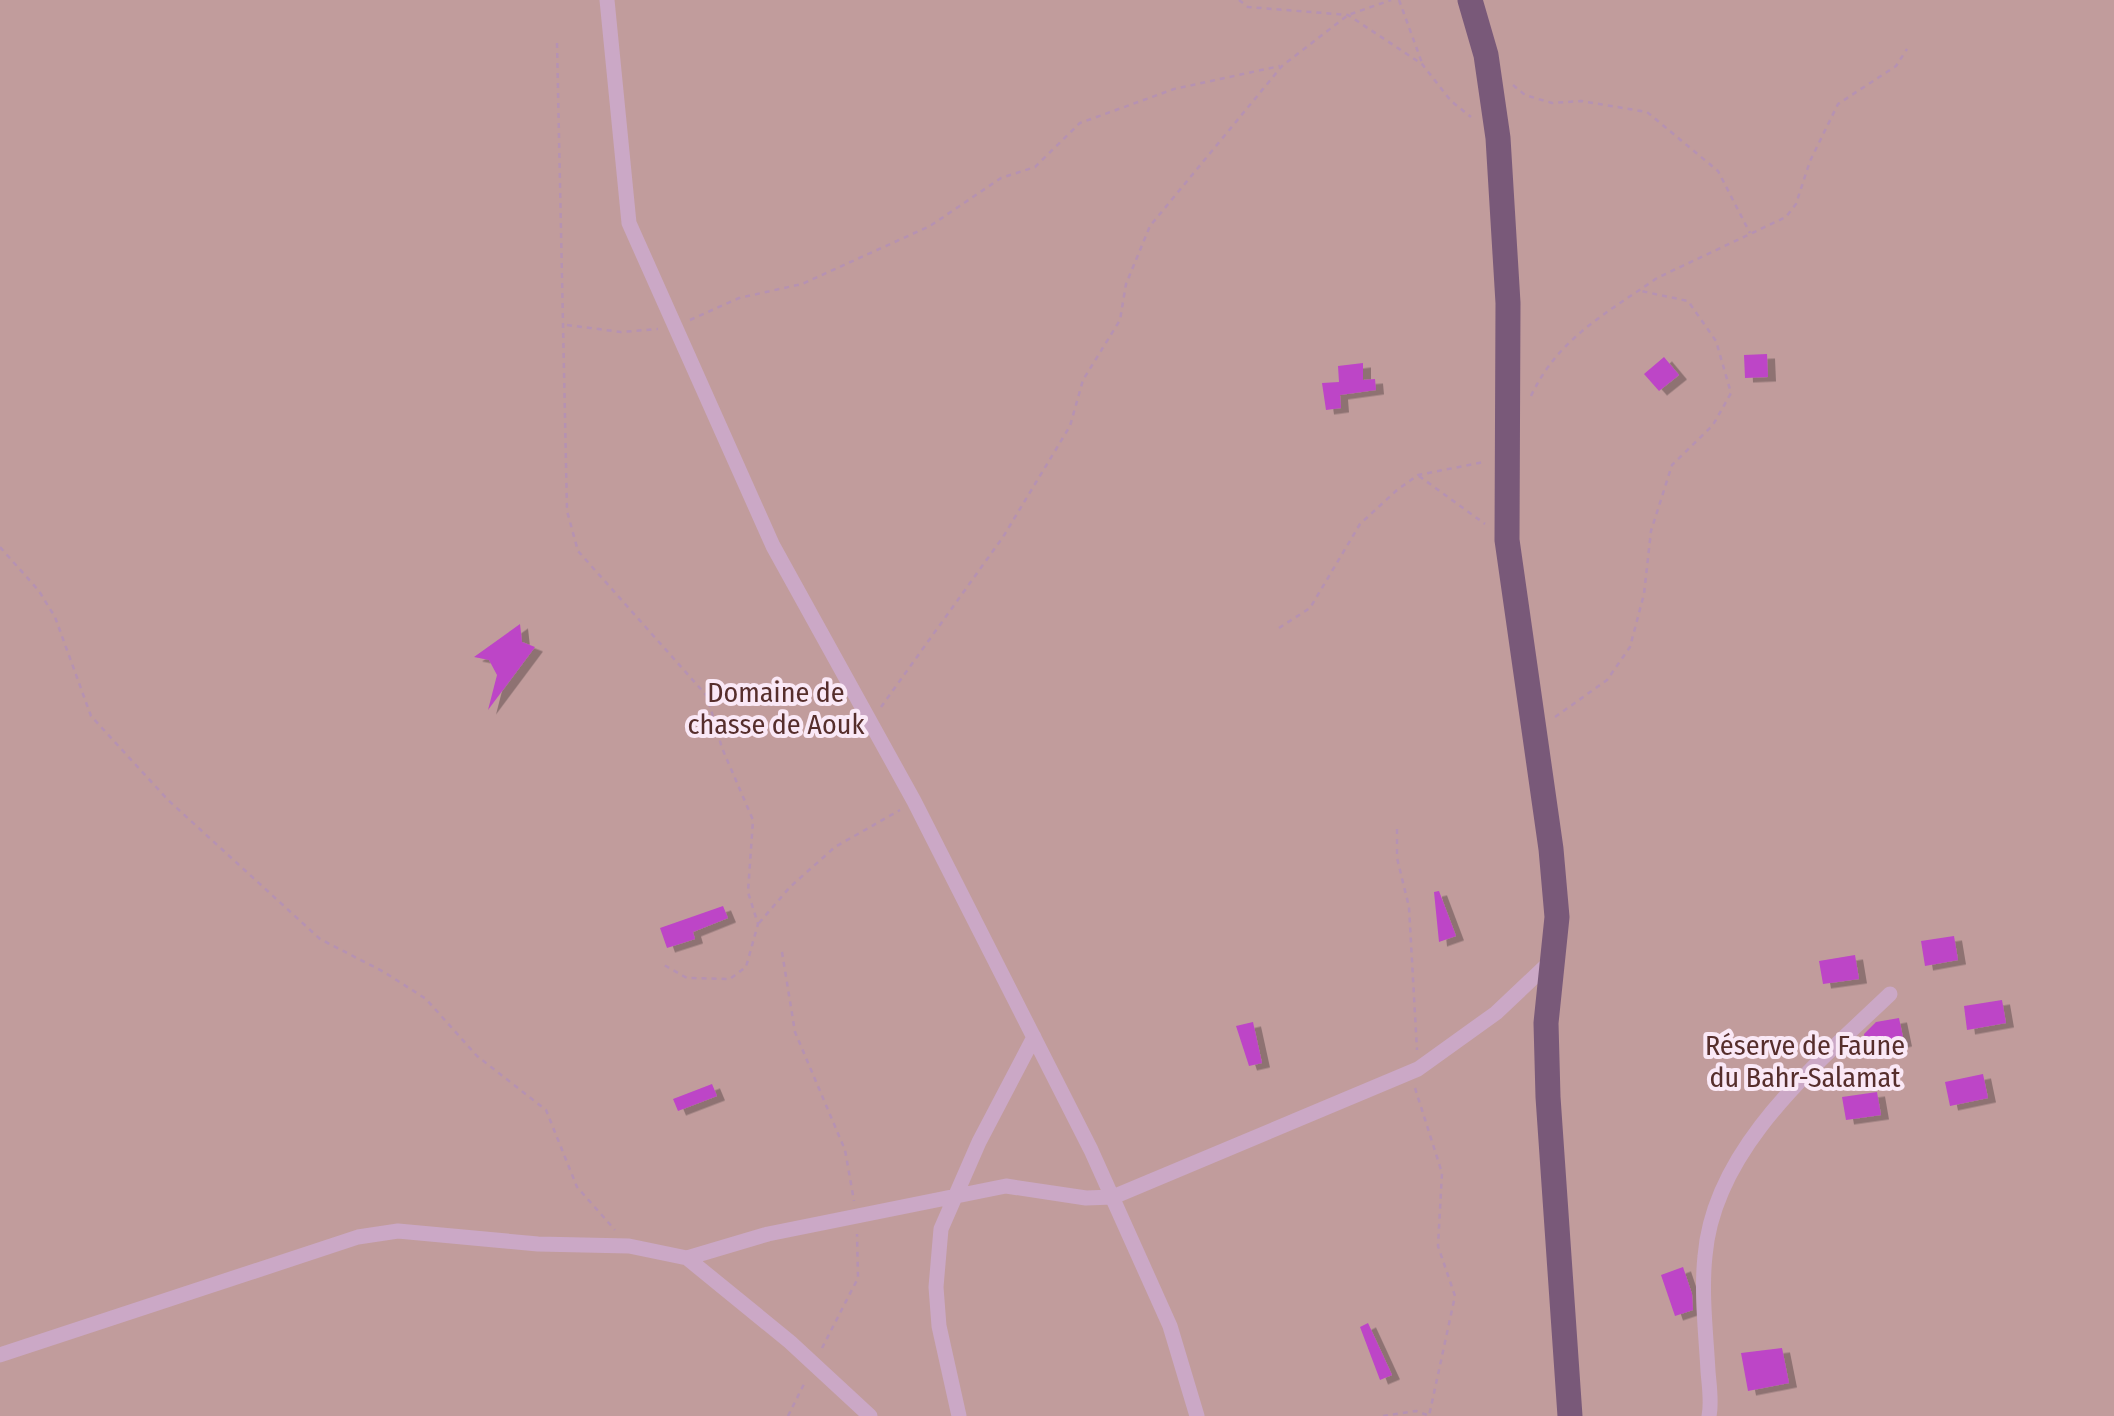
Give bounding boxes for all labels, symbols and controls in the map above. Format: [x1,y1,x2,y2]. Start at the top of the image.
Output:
park label: Domaine de chasse de Aouk [688,676,865,741]
park label: Réserve de Faune du Bahr-Salamat [1705,1029,1905,1094]

